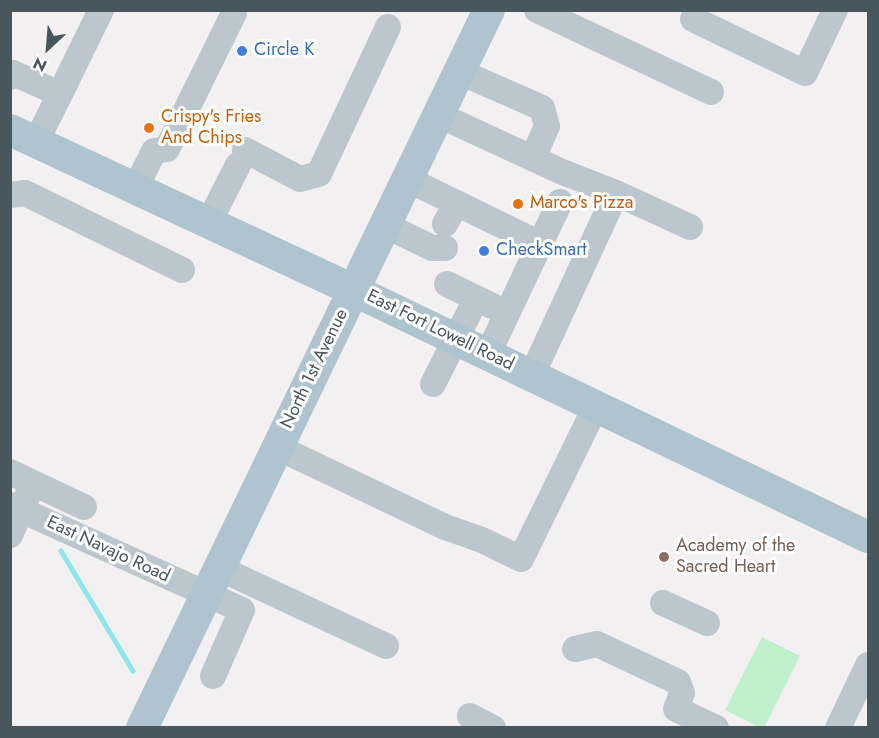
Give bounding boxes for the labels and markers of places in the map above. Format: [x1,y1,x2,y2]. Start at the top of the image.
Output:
place label: Circle K [254,40,314,62]
marker: Circle K [235,44,249,58]
place label: Crispy's Fries And Chips [161,107,261,150]
marker: Crispy's Fries And Chips [142,121,156,135]
place label: Marco's Pizza [530,193,633,215]
marker: Marco's Pizza [511,197,525,211]
place label: CheckSmart [496,240,587,262]
marker: CheckSmart [477,244,491,258]
place label: Academy of the Sacred Heart [676,536,795,578]
marker: Academy of the Sacred Heart [657,550,671,564]

